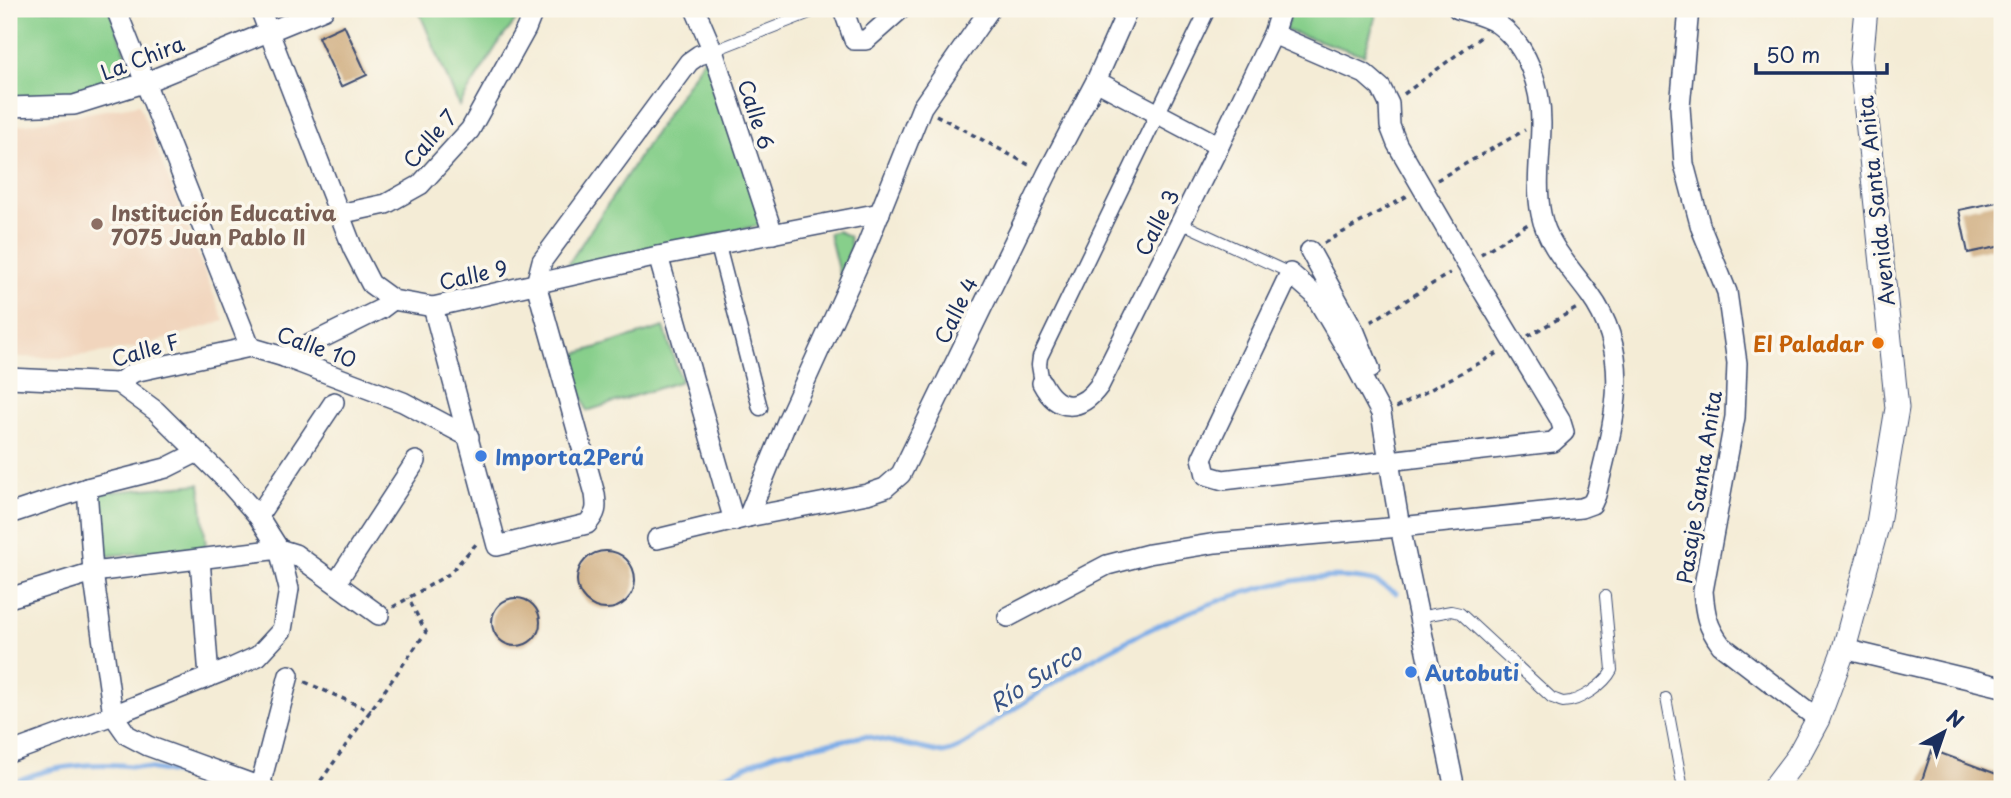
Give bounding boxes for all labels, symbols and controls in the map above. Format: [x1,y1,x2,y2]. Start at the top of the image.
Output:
street label: La Chira [95,26,189,88]
scale bar [1756,32,1887,76]
text: 50 m [1766,38,1820,70]
street label: Calle 6 [731,75,783,153]
street label: Avenida Santa Anita [1848,94,1902,308]
street label: Calle 7 [394,101,464,175]
street label: Calle 3 [1126,183,1186,261]
place label: Institución Educativa 7075 Juan Pablo II [111,196,337,252]
marker: Institución Educativa 7075 Juan Pablo II [89,216,105,232]
street label: Calle 9 [436,251,510,297]
street label: Calle 4 [925,271,985,349]
street label: Calle 10 [273,317,361,375]
street label: Calle F [107,324,183,374]
place label: El Paladar [1753,327,1864,359]
marker: El Paladar [1870,335,1886,351]
street label: Pasaje Santa Anita [1667,387,1729,586]
place label: Importa2Perú [495,440,644,472]
marker: Importa2Perú [473,448,489,464]
water label: Río Surco [982,633,1089,720]
place label: Autobuti [1425,656,1519,688]
marker: Autobuti [1403,664,1419,680]
north arrow [1910,696,1980,766]
text: N [1941,703,1970,734]

